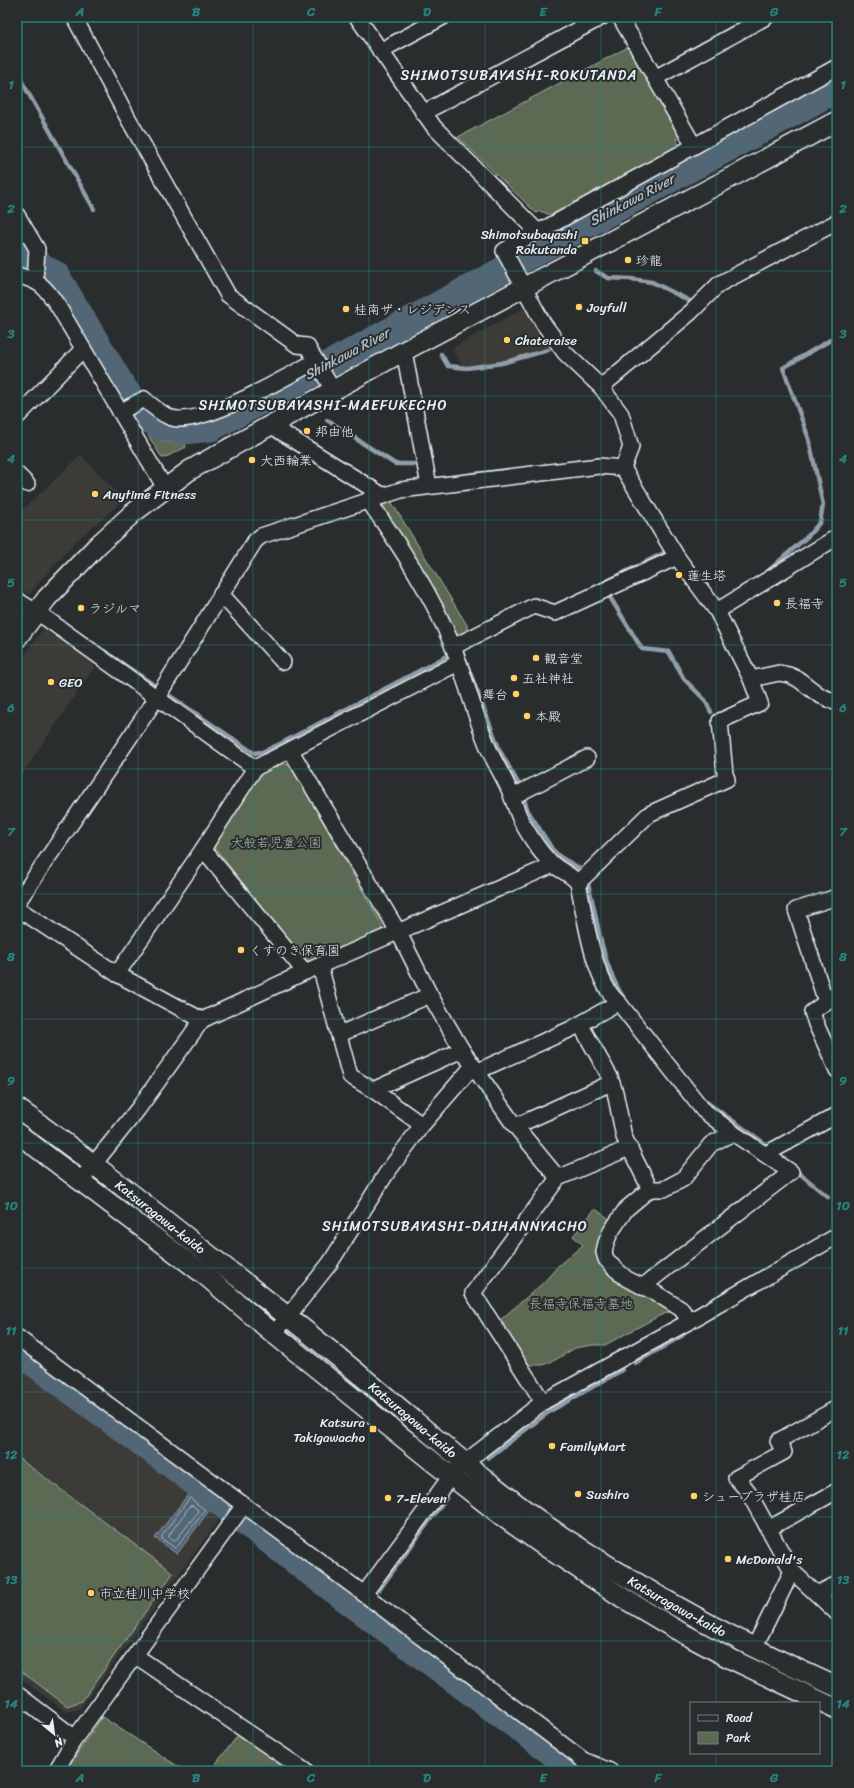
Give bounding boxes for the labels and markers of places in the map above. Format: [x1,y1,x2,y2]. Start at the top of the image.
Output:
place label: Shimotsubayashi Rokutanda [481,223,577,261]
marker: Shimotsubayashi Rokutanda [580,236,590,246]
place label: 珍龍 [636,249,662,272]
marker: 珍龍 [623,255,633,265]
place label: Joyfull [586,296,627,319]
place label: 桂南ザ・レジデンス [354,298,471,321]
marker: Joyfull [574,302,584,312]
marker: 桂南ザ・レジデンス [341,304,351,314]
place label: Chateraise [515,329,577,352]
marker: Chateraise [502,335,512,345]
place label: 邦由他 [315,420,354,443]
marker: 邦由他 [302,426,312,436]
place label: 大西輪業 [260,449,312,472]
marker: 大西輪業 [247,455,257,465]
place label: Anytime Fitness [102,483,196,506]
marker: Anytime Fitness [90,489,100,499]
place label: 蓮生塔 [687,564,726,587]
marker: 蓮生塔 [674,570,684,580]
place label: 長福寺 [785,592,824,615]
place label: ラジルマ [89,597,141,620]
marker: 長福寺 [772,598,782,608]
marker: ラジルマ [76,603,86,613]
place label: 観音堂 [544,647,583,670]
marker: 観音堂 [531,653,541,663]
place label: 五社神社 [522,667,574,690]
place label: GEO [59,671,83,694]
marker: 五社神社 [509,673,519,683]
marker: GEO [46,677,56,687]
place label: 舞台 [482,683,508,706]
marker: 舞台 [511,689,521,699]
place label: 本殿 [535,705,561,728]
marker: 本殿 [522,711,532,721]
place label: くすのき保育園 [249,939,340,962]
marker: くすのき保育園 [236,945,246,955]
place label: Katsura Takigawacho [293,1411,365,1449]
marker: Katsura Takigawacho [368,1424,378,1434]
place label: FamilyMart [560,1435,627,1458]
marker: FamilyMart [547,1441,557,1451]
place label: Sushiro [586,1483,630,1506]
place label: シュープラザ桂店 [702,1485,805,1508]
place label: 7-Eleven [396,1487,447,1510]
marker: Sushiro [573,1489,583,1499]
marker: シュープラザ桂店 [689,1491,699,1501]
marker: 7-Eleven [383,1493,393,1503]
place label: McDonald's [736,1548,802,1571]
marker: McDonald's [723,1554,733,1564]
place label: 市立桂川中学校 [99,1582,190,1605]
marker: 市立桂川中学校 [86,1588,96,1598]

